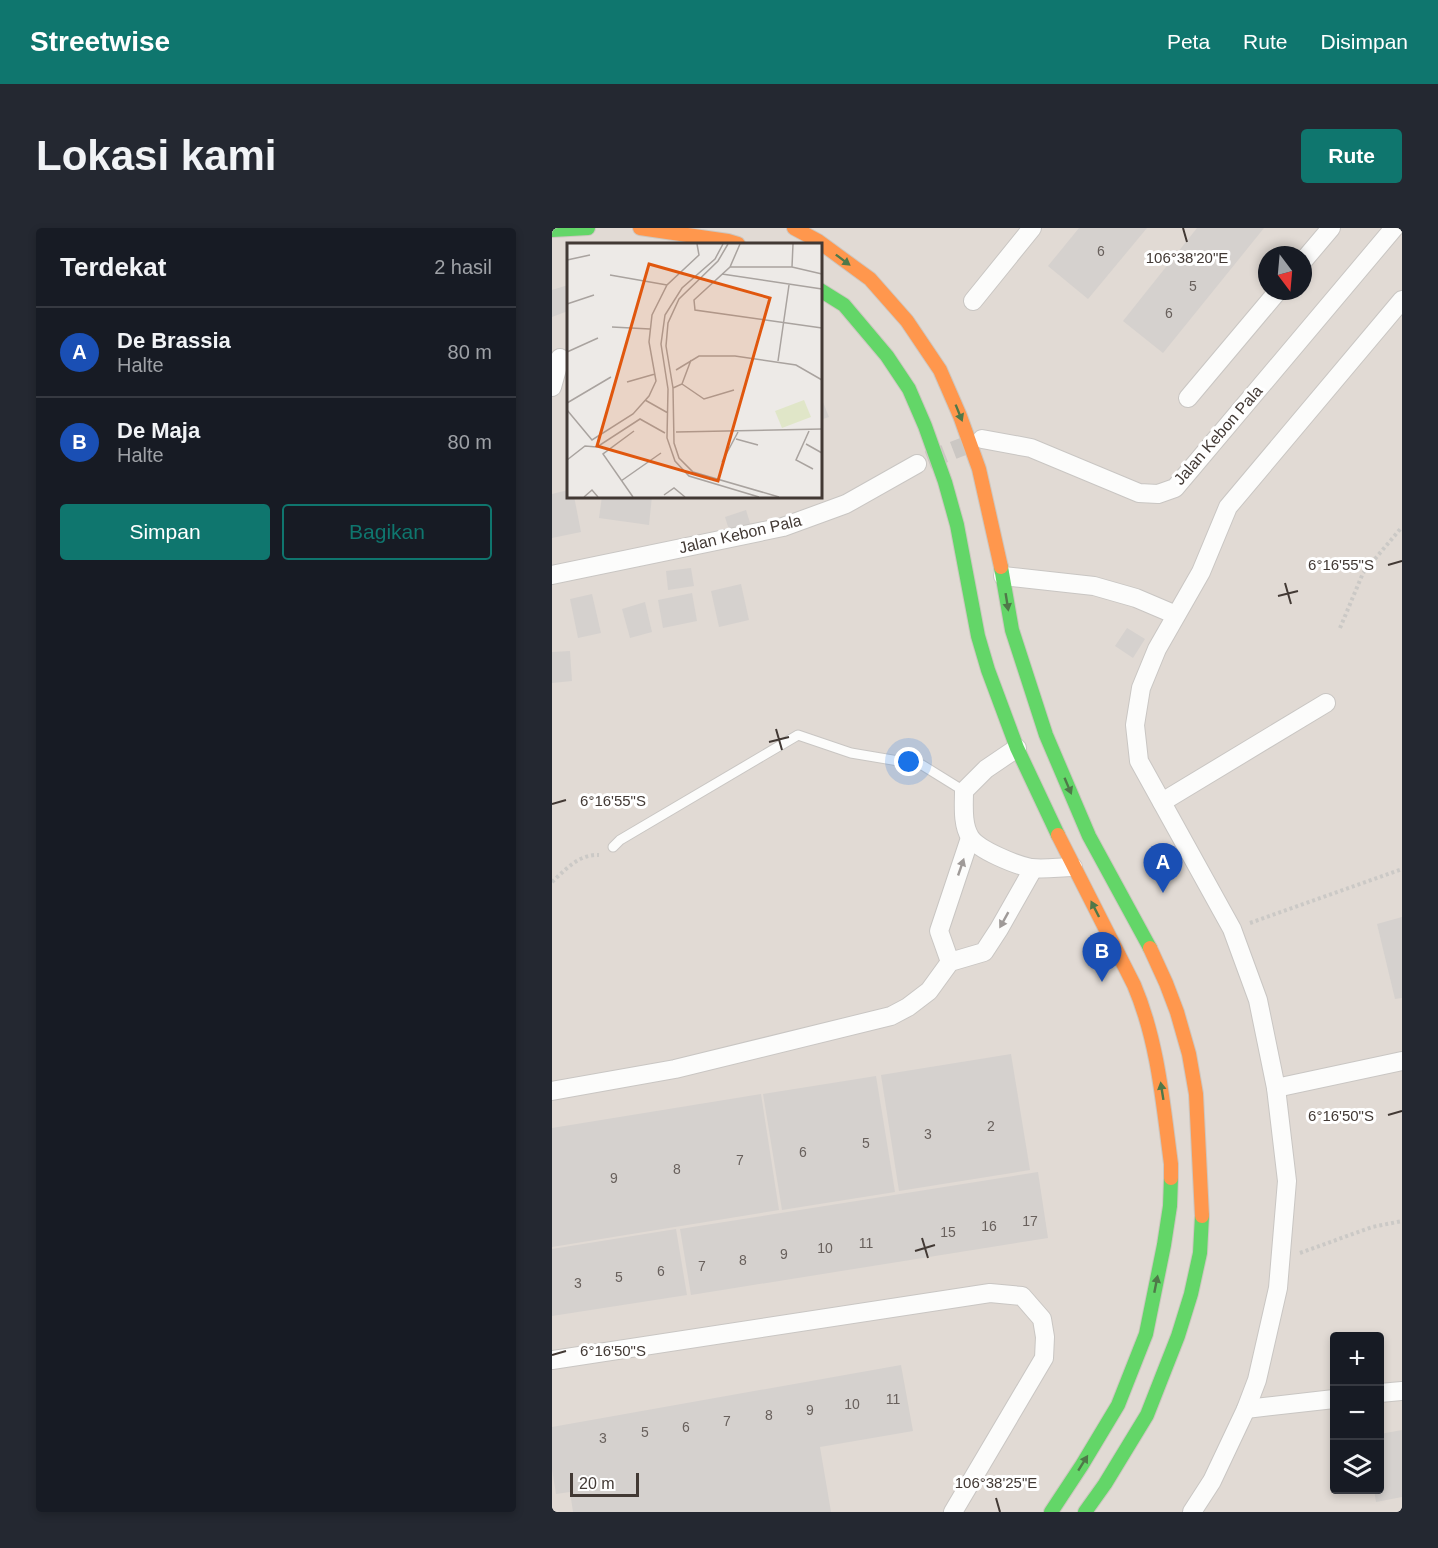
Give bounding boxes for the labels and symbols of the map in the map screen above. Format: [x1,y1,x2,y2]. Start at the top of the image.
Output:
inset map [567,243,822,498]
house number: 6 [1097,243,1105,259]
north arrow [1258,246,1312,300]
text: 106°38'20"E [1146,249,1228,266]
one-way arrow [836,253,851,265]
house number: 5 [1189,278,1197,294]
house number: 6 [1165,305,1173,321]
street label: Jalan Kebon Pala [1170,382,1266,488]
one-way arrow [955,404,964,422]
street label: Jalan Kebon Pala [677,512,803,556]
text: 6°16'55"S [1308,556,1374,573]
one-way arrow [1003,592,1012,611]
your location [894,747,923,776]
one-way arrow [1063,778,1073,796]
text: 6°16'55"S [580,792,646,809]
pin: A [1144,844,1182,893]
one-way arrow [956,858,966,876]
one-way arrow [1090,901,1100,918]
one-way arrow [999,911,1009,928]
pin: B [1082,932,1122,982]
one-way arrow [1157,1081,1166,1100]
text: 6°16'50"S [1308,1107,1374,1124]
house number: 2 [987,1118,995,1134]
house number: 3 [924,1126,932,1142]
house number: 5 [862,1135,870,1151]
house number: 6 [799,1144,807,1160]
house number: 7 [736,1152,744,1168]
house number: 8 [673,1161,681,1177]
house number: 9 [610,1170,618,1186]
house number: 17 [1022,1213,1038,1229]
house number: 16 [981,1218,997,1234]
house number: 15 [940,1224,956,1240]
house number: 11 [859,1235,873,1251]
house number: 10 [817,1240,833,1256]
house number: 9 [780,1246,788,1262]
house number: 8 [739,1252,747,1268]
house number: 7 [698,1258,706,1274]
house number: 6 [657,1263,665,1279]
house number: 5 [615,1269,623,1285]
one-way arrow [1152,1274,1161,1293]
house number: 3 [574,1275,582,1291]
text: 6°16'50"S [580,1342,646,1359]
house number: 11 [886,1391,900,1407]
house number: 10 [844,1396,860,1412]
house number: 9 [806,1402,814,1418]
house number: 8 [765,1407,773,1423]
house number: 7 [723,1413,731,1429]
house number: 6 [682,1419,690,1435]
house number: 5 [641,1424,649,1440]
house number: 3 [599,1430,607,1446]
one-way arrow [1078,1455,1089,1471]
scale bar [570,1470,639,1498]
text: 106°38'25"E [955,1474,1037,1491]

